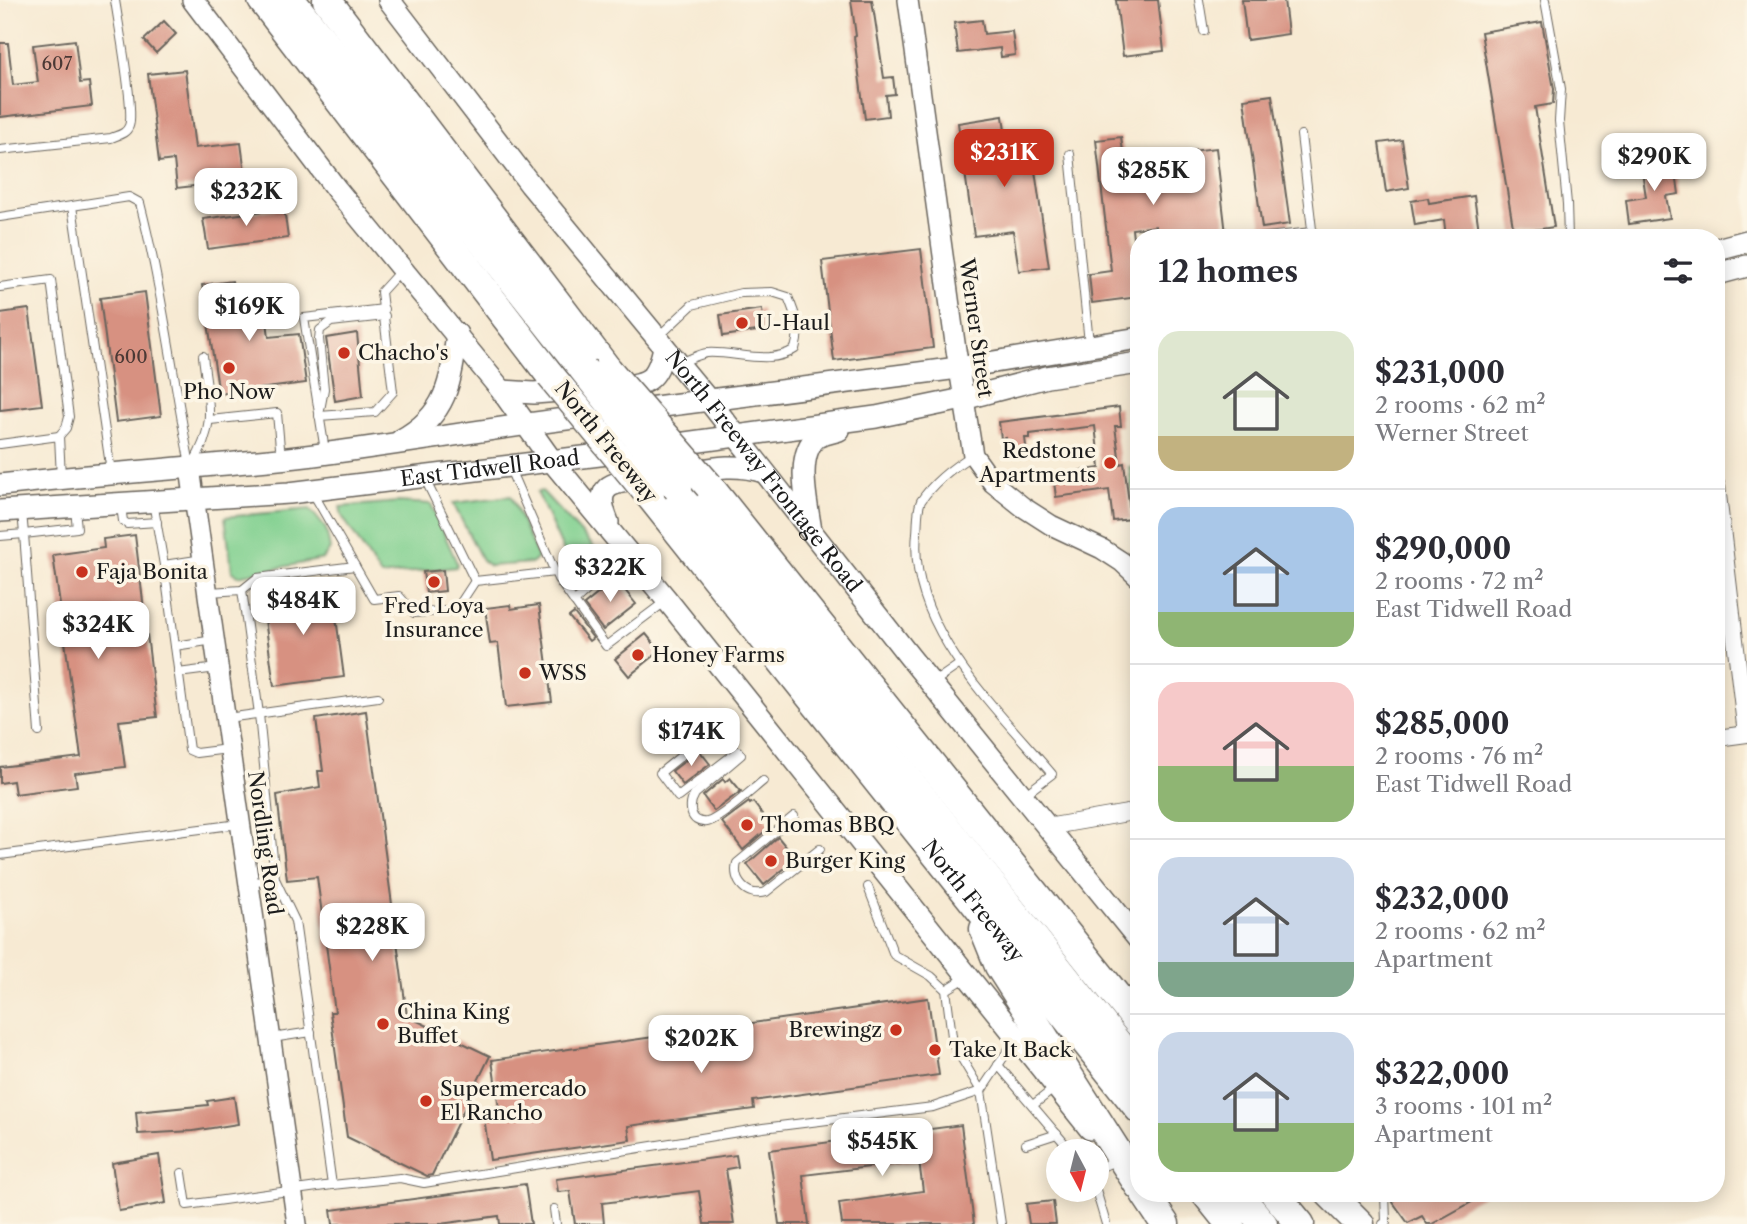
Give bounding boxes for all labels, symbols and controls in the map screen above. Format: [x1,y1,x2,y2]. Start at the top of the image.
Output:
house number: 607 [42,53,73,75]
pin: $231K [955,130,1053,189]
pin: $290K [1605,134,1703,193]
text: $231K [970,138,1038,166]
text: $290K [1617,142,1691,170]
pin: $285K [1104,148,1202,207]
text: $285K [1117,156,1189,184]
pin: $232K [197,168,295,228]
text: $232K [210,177,282,205]
icon: filters [1659,252,1697,290]
text: 12 homes [1158,253,1298,290]
street label: Werner Street [954,256,999,400]
pin: $169K [200,284,298,343]
text: $169K [214,292,284,320]
place label: U-Haul [756,310,830,335]
marker: U-Haul [734,315,750,331]
place label: Chacho's [358,340,449,365]
marker: Chacho's [336,345,352,361]
street label: North Freeway Frontage Road [660,345,867,597]
house number: 600 [114,346,148,368]
text: $231,000 [1375,354,1505,391]
icon: home [1214,359,1298,443]
marker: Pho Now [221,360,237,376]
street label: North Freeway [550,376,663,508]
place label: Pho Now [183,379,276,404]
text: 2 rooms · 62 m² [1375,391,1546,419]
text: Werner Street [1375,419,1529,447]
place label: Redstone Apartments [978,438,1096,487]
street label: East Tidwell Road [399,445,581,491]
marker: Redstone Apartments [1102,455,1118,471]
text: $290,000 [1375,530,1511,567]
icon: home [1214,535,1298,619]
pin: $322K [561,544,659,604]
text: $322K [574,553,646,581]
place label: Faja Bonita [96,559,209,584]
marker: Faja Bonita [74,564,90,580]
text: 2 rooms · 72 m² [1375,567,1544,595]
marker: Fred Loya Insurance [426,574,442,590]
pin: $484K [254,578,352,637]
text: $484K [267,586,339,614]
place label: Fred Loya Insurance [384,593,485,642]
text: East Tidwell Road [1375,595,1572,623]
pin: $324K [49,602,147,661]
text: $324K [62,610,134,638]
place label: Honey Farms [652,642,785,667]
marker: Honey Farms [630,647,646,663]
place label: WSS [538,660,587,685]
marker: WSS [517,665,533,681]
text: $285,000 [1375,705,1510,742]
pin: $174K [642,708,740,768]
icon: home [1214,710,1298,794]
text: $174K [658,717,724,745]
text: 2 rooms · 76 m² [1375,742,1543,770]
street label: Nordling Road [243,769,288,917]
text: East Tidwell Road [1375,770,1572,798]
place label: Thomas BBQ [761,812,895,837]
marker: Thomas BBQ [739,817,755,833]
street label: North Freeway [917,835,1030,967]
place label: Burger King [785,848,906,873]
marker: Burger King [763,853,779,869]
text: $232,000 [1375,880,1509,917]
icon: home [1214,885,1298,969]
pin: $228K [323,904,421,963]
text: $228K [336,912,408,940]
text: 2 rooms · 62 m² [1375,917,1546,945]
text: Apartment [1375,945,1493,973]
place label: China King Buffet [397,999,510,1048]
marker: China King Buffet [375,1016,391,1032]
pin: $202K [652,1016,750,1075]
place label: Brewingz [789,1017,882,1042]
marker: Brewingz [888,1022,904,1038]
text: $202K [664,1024,738,1052]
place label: Take It Back [949,1037,1073,1062]
marker: Take It Back [927,1042,943,1058]
text: $322,000 [1375,1055,1509,1092]
icon: home [1214,1060,1298,1144]
place label: Supermercado El Rancho [440,1076,587,1125]
text: 3 rooms · 101 m² [1375,1092,1552,1120]
marker: Supermercado El Rancho [418,1093,434,1109]
pin: $545K [833,1118,931,1178]
text: Apartment [1375,1120,1493,1148]
text: $545K [847,1127,917,1155]
north arrow [1046,1139,1110,1202]
map controls [1046,1139,1109,1202]

